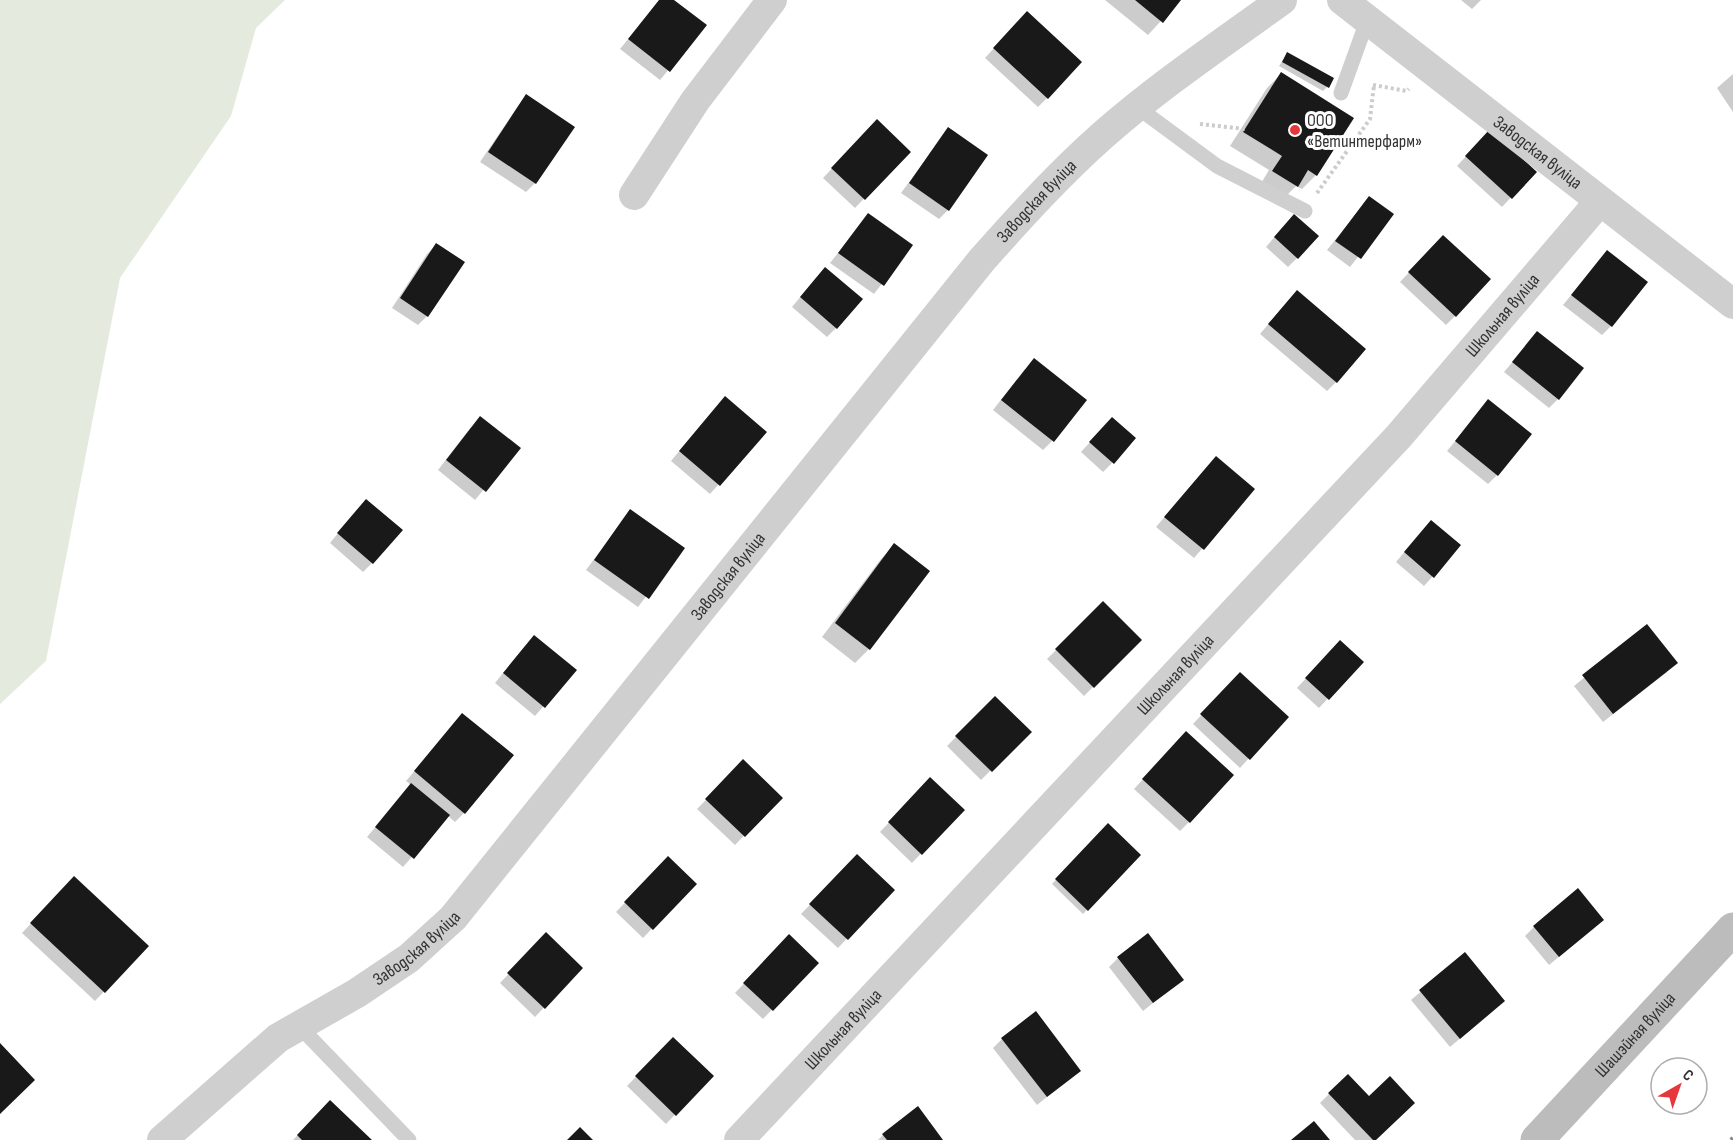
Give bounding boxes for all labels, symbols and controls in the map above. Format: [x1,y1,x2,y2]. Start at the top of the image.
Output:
place label: ООО «Ветинтерфарм» [1307,110,1422,152]
street label: Заводская вуліца [1489,112,1586,194]
marker: ООО «Ветинтерфарм» [1288,123,1302,137]
street label: Заводская вуліца [992,155,1081,247]
street label: Школьная вуліца [1461,270,1544,361]
street label: Заводская вуліца [686,528,770,625]
street label: Школьная вуліца [1133,630,1219,720]
street label: Заводская вуліца [369,907,465,990]
street label: Школьная вуліца [801,985,886,1074]
street label: Шашэйная вуліца [1591,988,1680,1082]
north arrow [1649,1056,1709,1116]
text: С [1678,1066,1697,1086]

